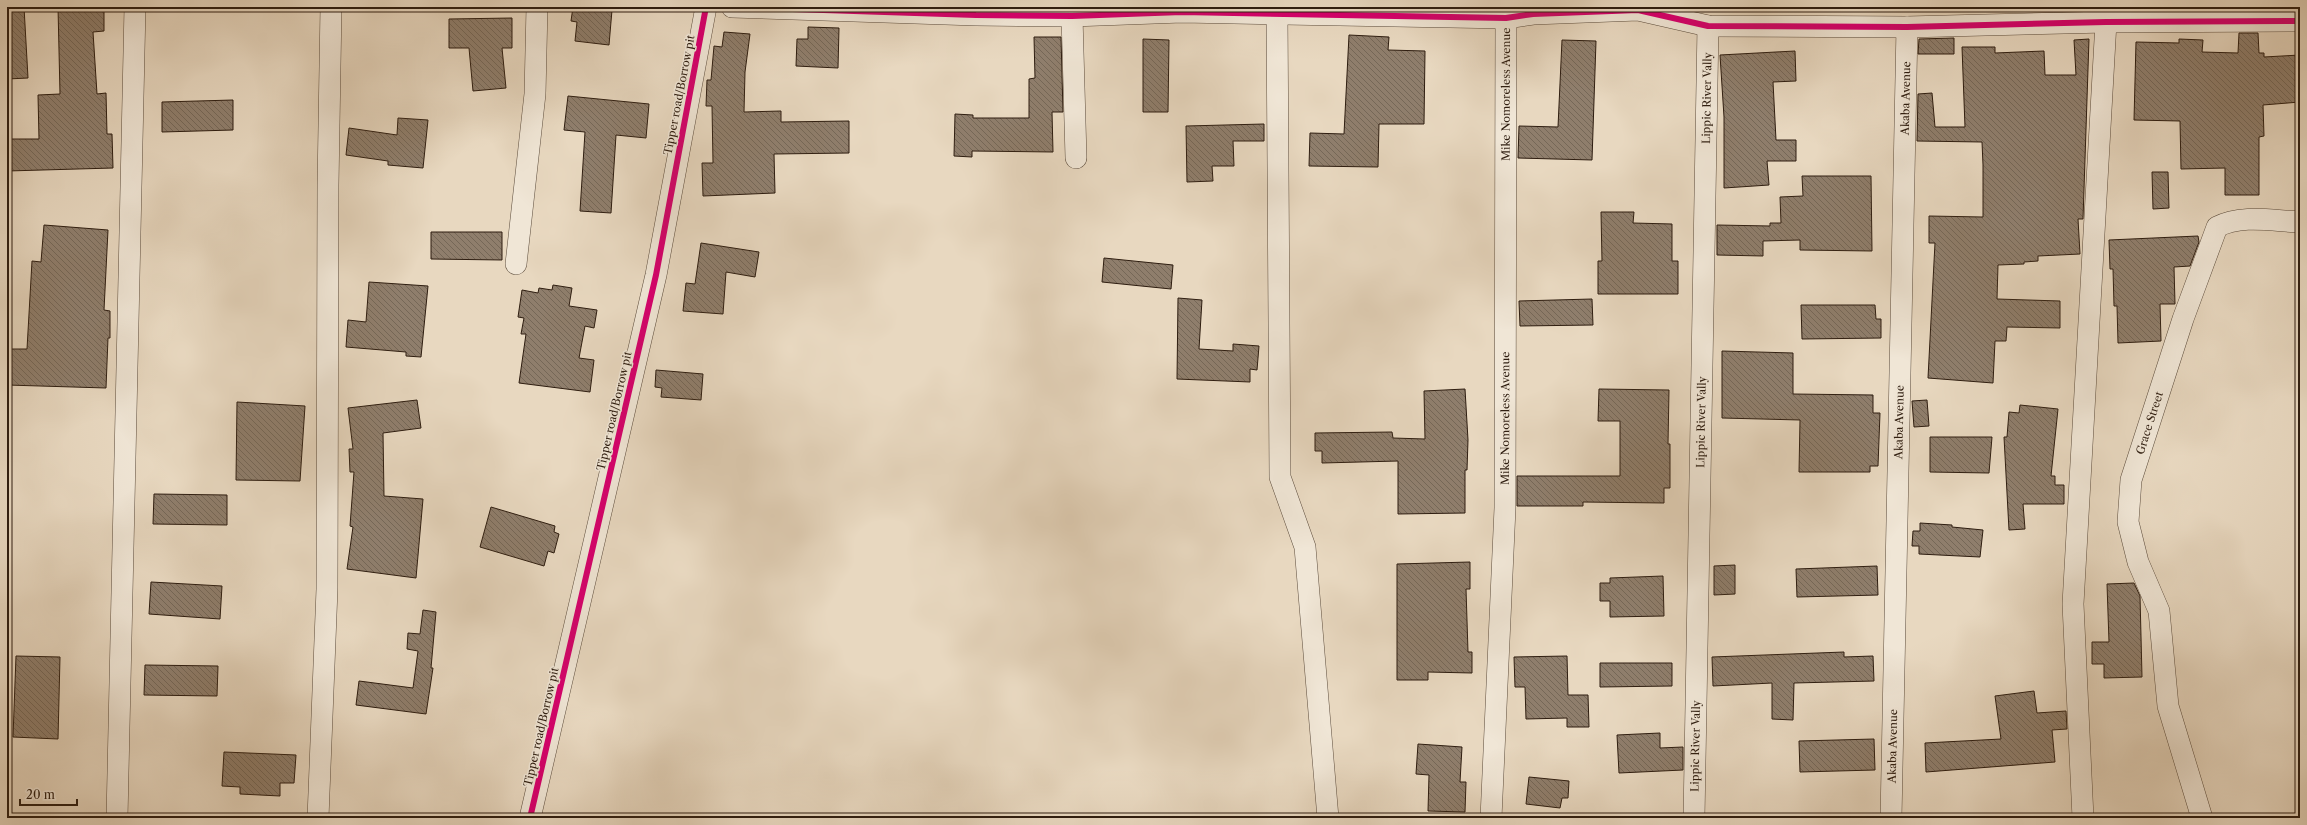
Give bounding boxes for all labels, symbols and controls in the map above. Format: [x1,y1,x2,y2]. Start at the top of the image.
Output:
street label: Mike Nomoreless Avenue [1499,28,1513,161]
street label: Tipper road/Borrow pit [660,34,698,156]
street label: Lippic River Vally [1699,51,1715,144]
street label: Akaba Avenue [1898,61,1913,136]
street label: Tipper road/Borrow pit [593,350,635,472]
street label: Mike Nomoreless Avenue [1498,352,1512,485]
street label: Lippic River Vally [1693,375,1709,468]
street label: Akaba Avenue [1891,385,1907,460]
street label: Grace Street [2133,390,2166,456]
street label: Tipper road/Borrow pit [520,666,562,788]
street label: Lippic River Vally [1687,699,1703,792]
street label: Akaba Avenue [1885,709,1900,784]
scale bar [20,781,77,807]
text: 20 m [26,787,55,802]

